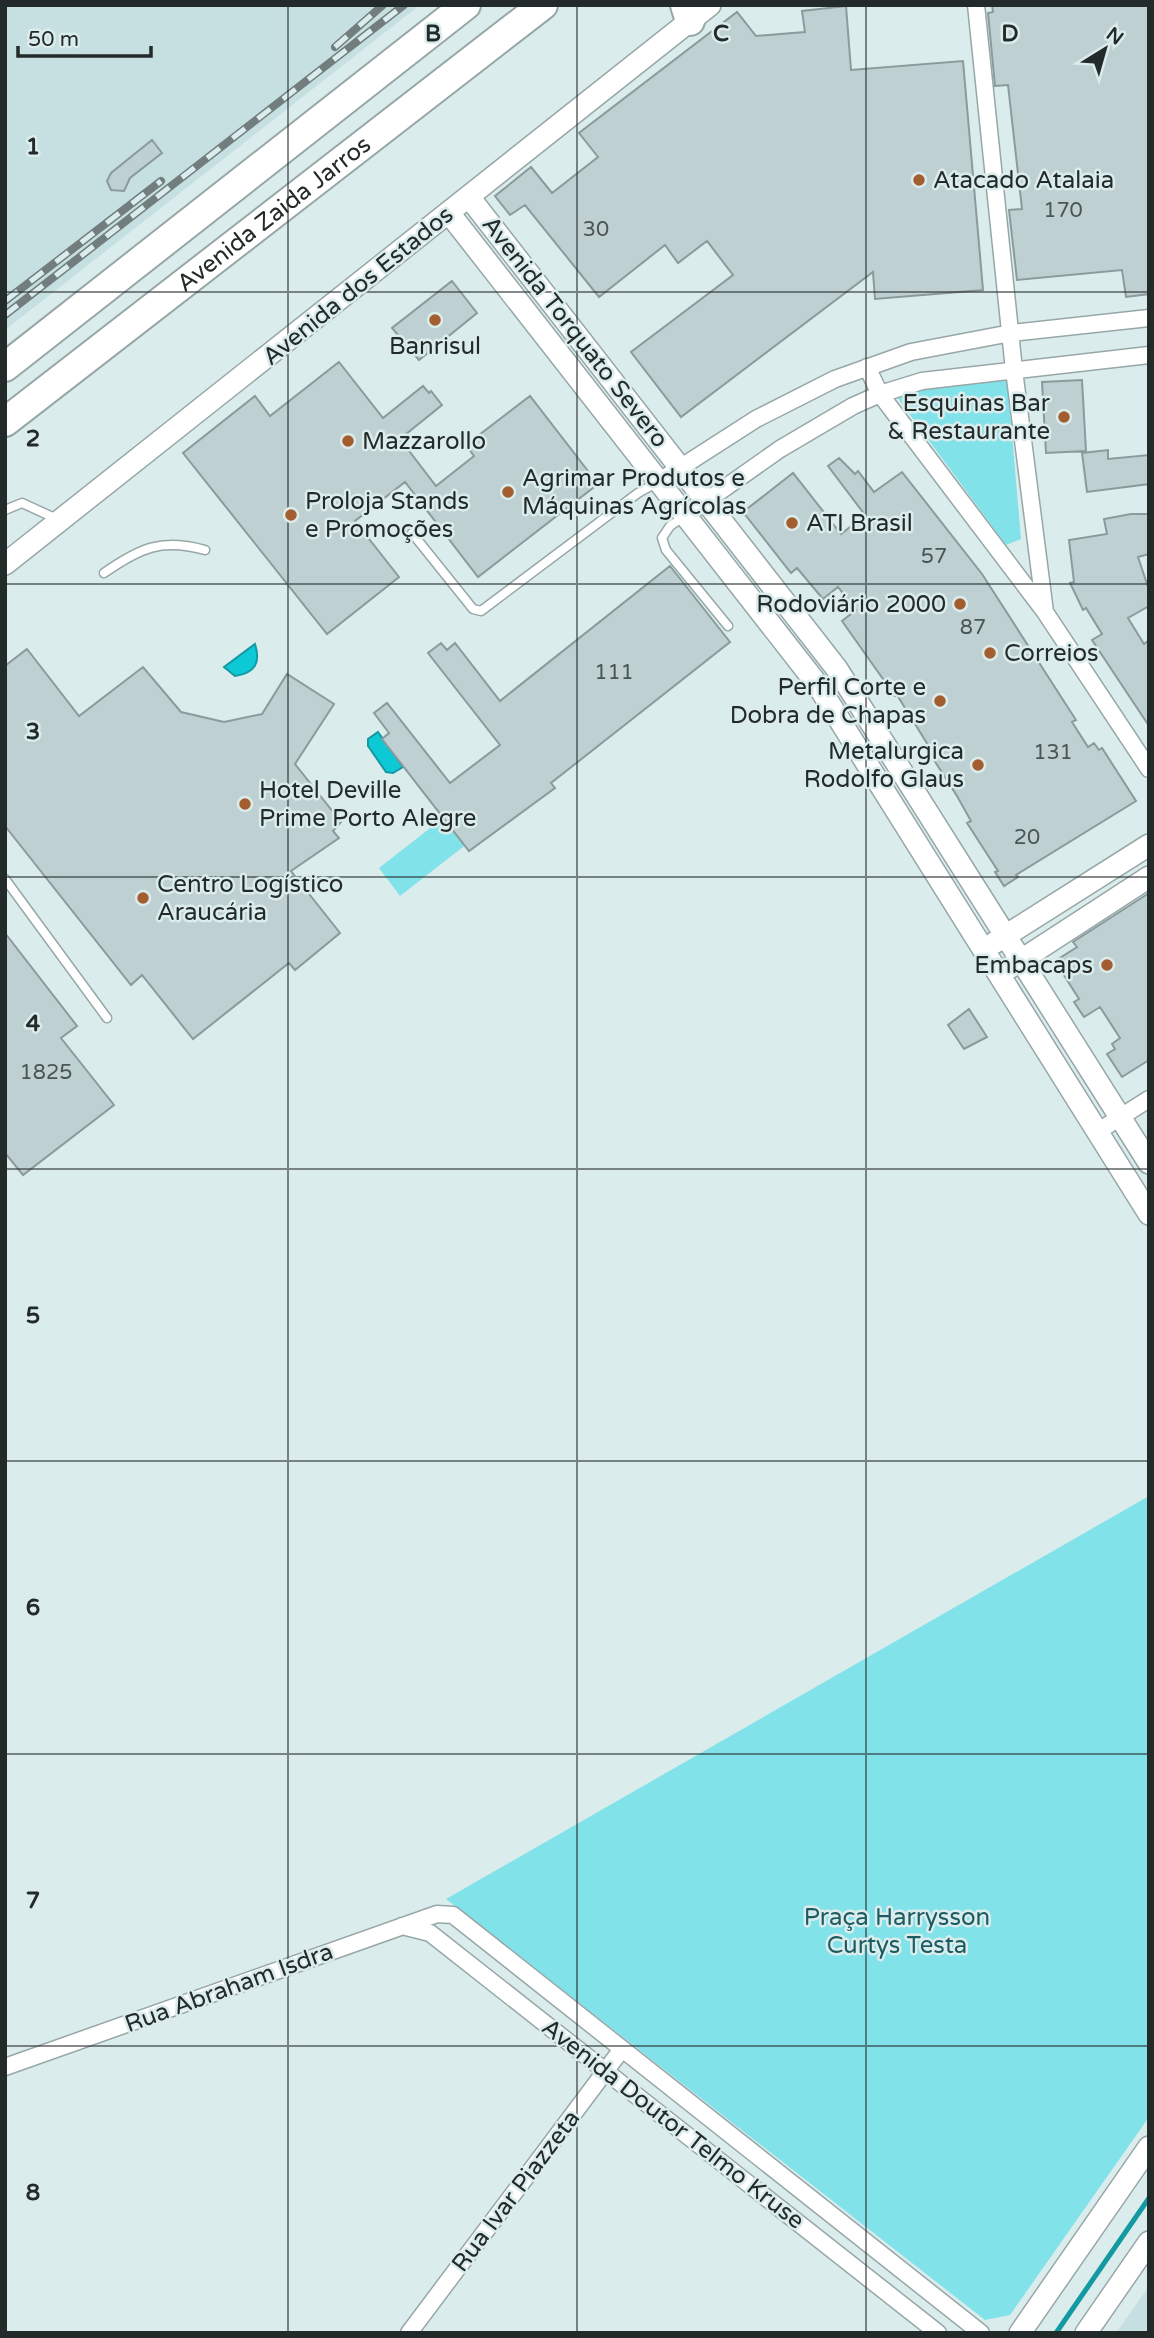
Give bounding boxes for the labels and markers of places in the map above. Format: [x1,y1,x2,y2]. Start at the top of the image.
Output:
place label: Atacado Atalaia [933,166,1114,195]
marker: Atacado Atalaia [911,172,927,188]
marker: Banrisul [427,312,443,328]
place label: Banrisul [389,332,481,361]
place label: Esquinas Bar & Restaurante [887,389,1051,446]
marker: Esquinas Bar & Restaurante [1056,409,1072,425]
place label: Mazzarollo [362,427,486,456]
marker: Mazzarollo [340,433,356,449]
place label: Agrimar Produtos e Máquinas Agrícolas [522,464,746,521]
marker: Agrimar Produtos e Máquinas Agrícolas [500,484,516,500]
place label: Proloja Stands e Promoções [305,487,469,544]
marker: Proloja Stands e Promoções [283,507,299,523]
place label: ATI Brasil [806,509,913,538]
marker: ATI Brasil [784,515,800,531]
place label: Rodoviário 2000 [756,590,946,619]
marker: Rodoviário 2000 [952,596,968,612]
place label: Correios [1004,639,1099,668]
marker: Correios [982,645,998,661]
place label: Perfil Corte e Dobra de Chapas [730,673,926,730]
marker: Perfil Corte e Dobra de Chapas [932,693,948,709]
place label: Metalurgica Rodolfo Glaus [804,737,964,794]
marker: Metalurgica Rodolfo Glaus [970,757,986,773]
place label: Hotel Deville Prime Porto Alegre [259,776,476,833]
marker: Hotel Deville Prime Porto Alegre [237,796,253,812]
place label: Centro Logístico Araucária [157,870,343,927]
marker: Centro Logístico Araucária [135,890,151,906]
place label: Embacaps [974,951,1093,980]
marker: Embacaps [1099,957,1115,973]

